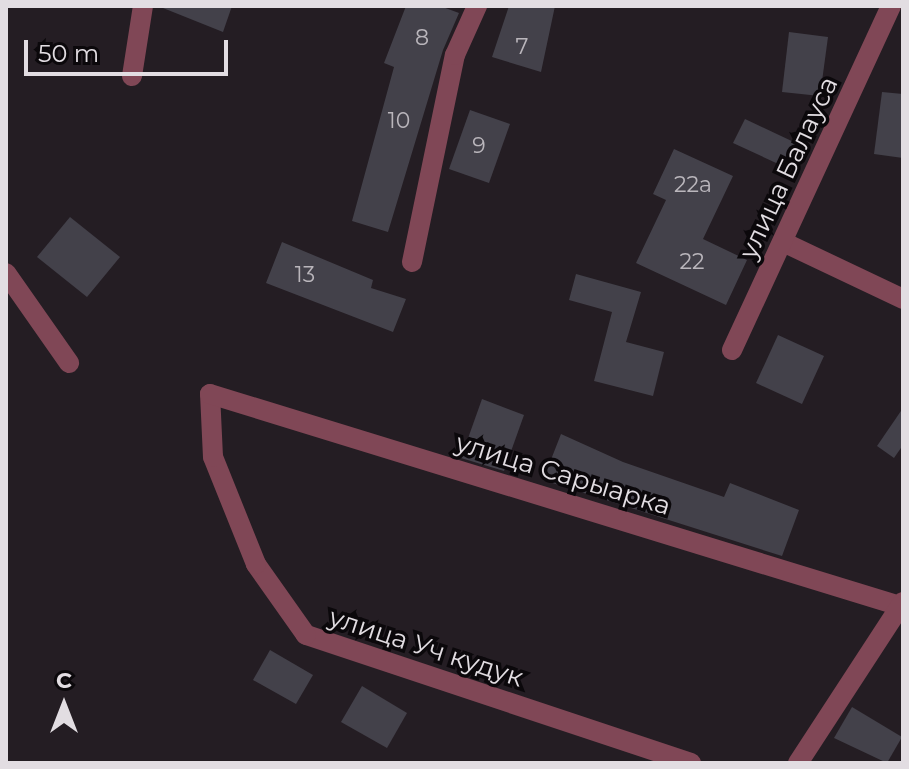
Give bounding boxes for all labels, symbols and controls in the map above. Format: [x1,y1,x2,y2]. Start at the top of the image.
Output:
scale bar [28,24,232,74]
house number: 8 [415,25,429,51]
house number: 7 [516,34,528,60]
text: 50 m [38,39,99,68]
street label: улица Балауса [733,72,845,264]
house number: 10 [388,108,410,134]
house number: 9 [472,133,486,159]
house number: 22а [674,172,712,198]
house number: 22 [680,249,704,275]
house number: 13 [295,262,315,288]
street label: улица Сарыарка [452,428,674,522]
street label: улица Уч кудук [325,602,527,694]
north arrow [24,665,104,745]
text: С [56,667,72,694]

